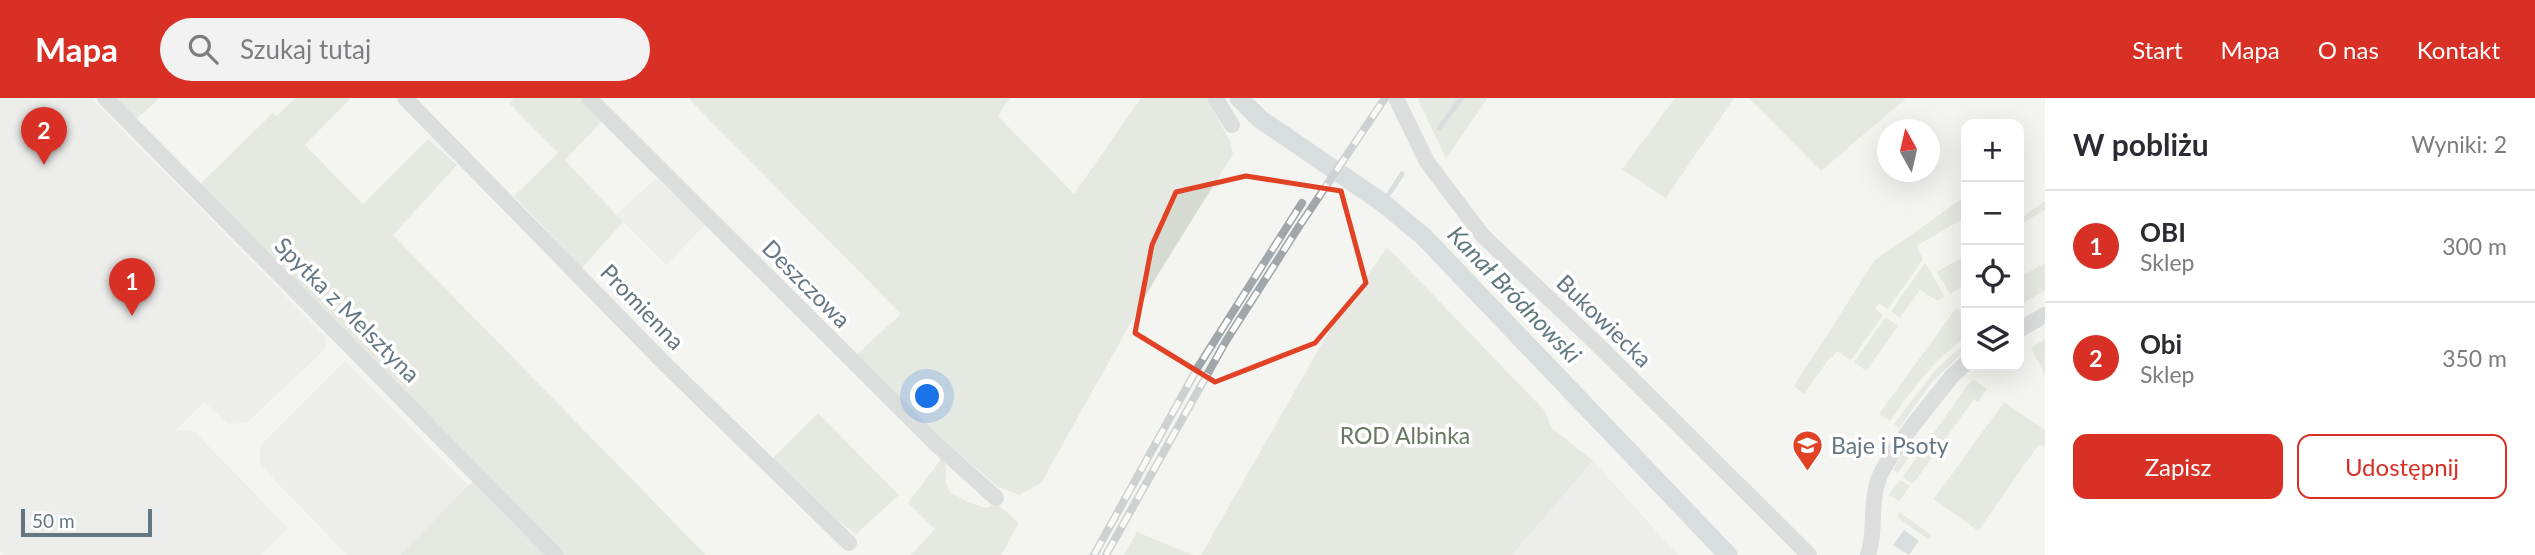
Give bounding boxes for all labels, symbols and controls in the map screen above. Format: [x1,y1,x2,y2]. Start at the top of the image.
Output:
search box [160,18,650,81]
text: Mapa [35,29,118,69]
icon: search [184,30,222,68]
text: Szukaj tutaj [240,33,371,65]
text: Start [2132,35,2183,64]
text: Mapa [2221,35,2280,64]
text: O nas [2318,35,2379,64]
text: Kontakt [2417,35,2500,64]
pin: 2 [21,107,67,165]
north arrow [1877,119,1940,182]
map controls [1961,119,2024,371]
button: + [1961,119,2024,182]
text: W pobliżu [2073,126,2209,162]
text: Wyniki: 2 [2411,130,2507,158]
button: − [1961,182,2024,245]
text: OBI [2140,216,2186,248]
water label: Kanał Bródnowski [1442,219,1588,369]
street label: Spytka z Melsztyna [269,231,426,388]
text: 1 [2089,232,2103,260]
text: 300 m [2442,232,2507,260]
street label: Deszczowa [757,233,857,333]
button: locate [1961,245,2024,308]
text: Sklep [2140,248,2194,276]
pin: 1 [109,258,155,316]
street label: Promienna [595,258,690,355]
street label: Bukowiecka [1551,268,1658,372]
button: layers [1961,308,2024,371]
text: Obi [2140,328,2182,360]
text: 2 [2089,344,2103,372]
text: 350 m [2442,344,2507,372]
text: Sklep [2140,360,2194,388]
your location [910,379,944,413]
park label: ROD Albinka [1340,421,1470,449]
school or university icon: Baje i Psoty [1791,429,1825,473]
place label: Baje i Psoty [1831,431,1949,459]
button: Zapisz [2073,434,2283,499]
button: Udostępnij [2297,434,2507,499]
scale bar [21,506,152,538]
text: 50 m [32,509,75,532]

